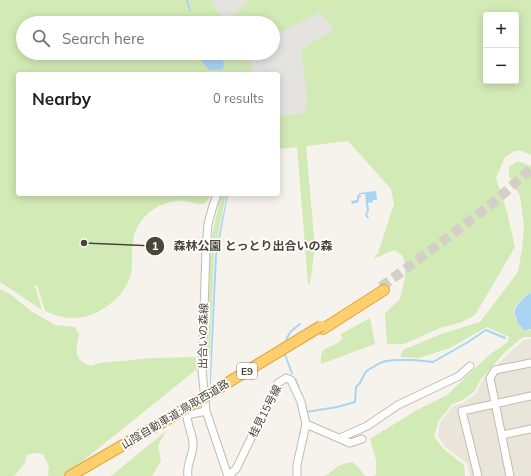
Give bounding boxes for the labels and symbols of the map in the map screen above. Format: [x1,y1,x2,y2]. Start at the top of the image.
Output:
callout: 森林公園 とっとり出合いの森 [145,234,340,258]
text: 1 [151,238,159,253]
text: 森林公園 とっとり出合いの森 [174,238,332,253]
street label: 出合いの森線 [195,303,211,369]
road number: E9 [237,363,257,379]
street label: 山陰自動車道;鳥取西道路 [118,376,232,452]
street label: 桂見15号線 [246,382,284,440]

